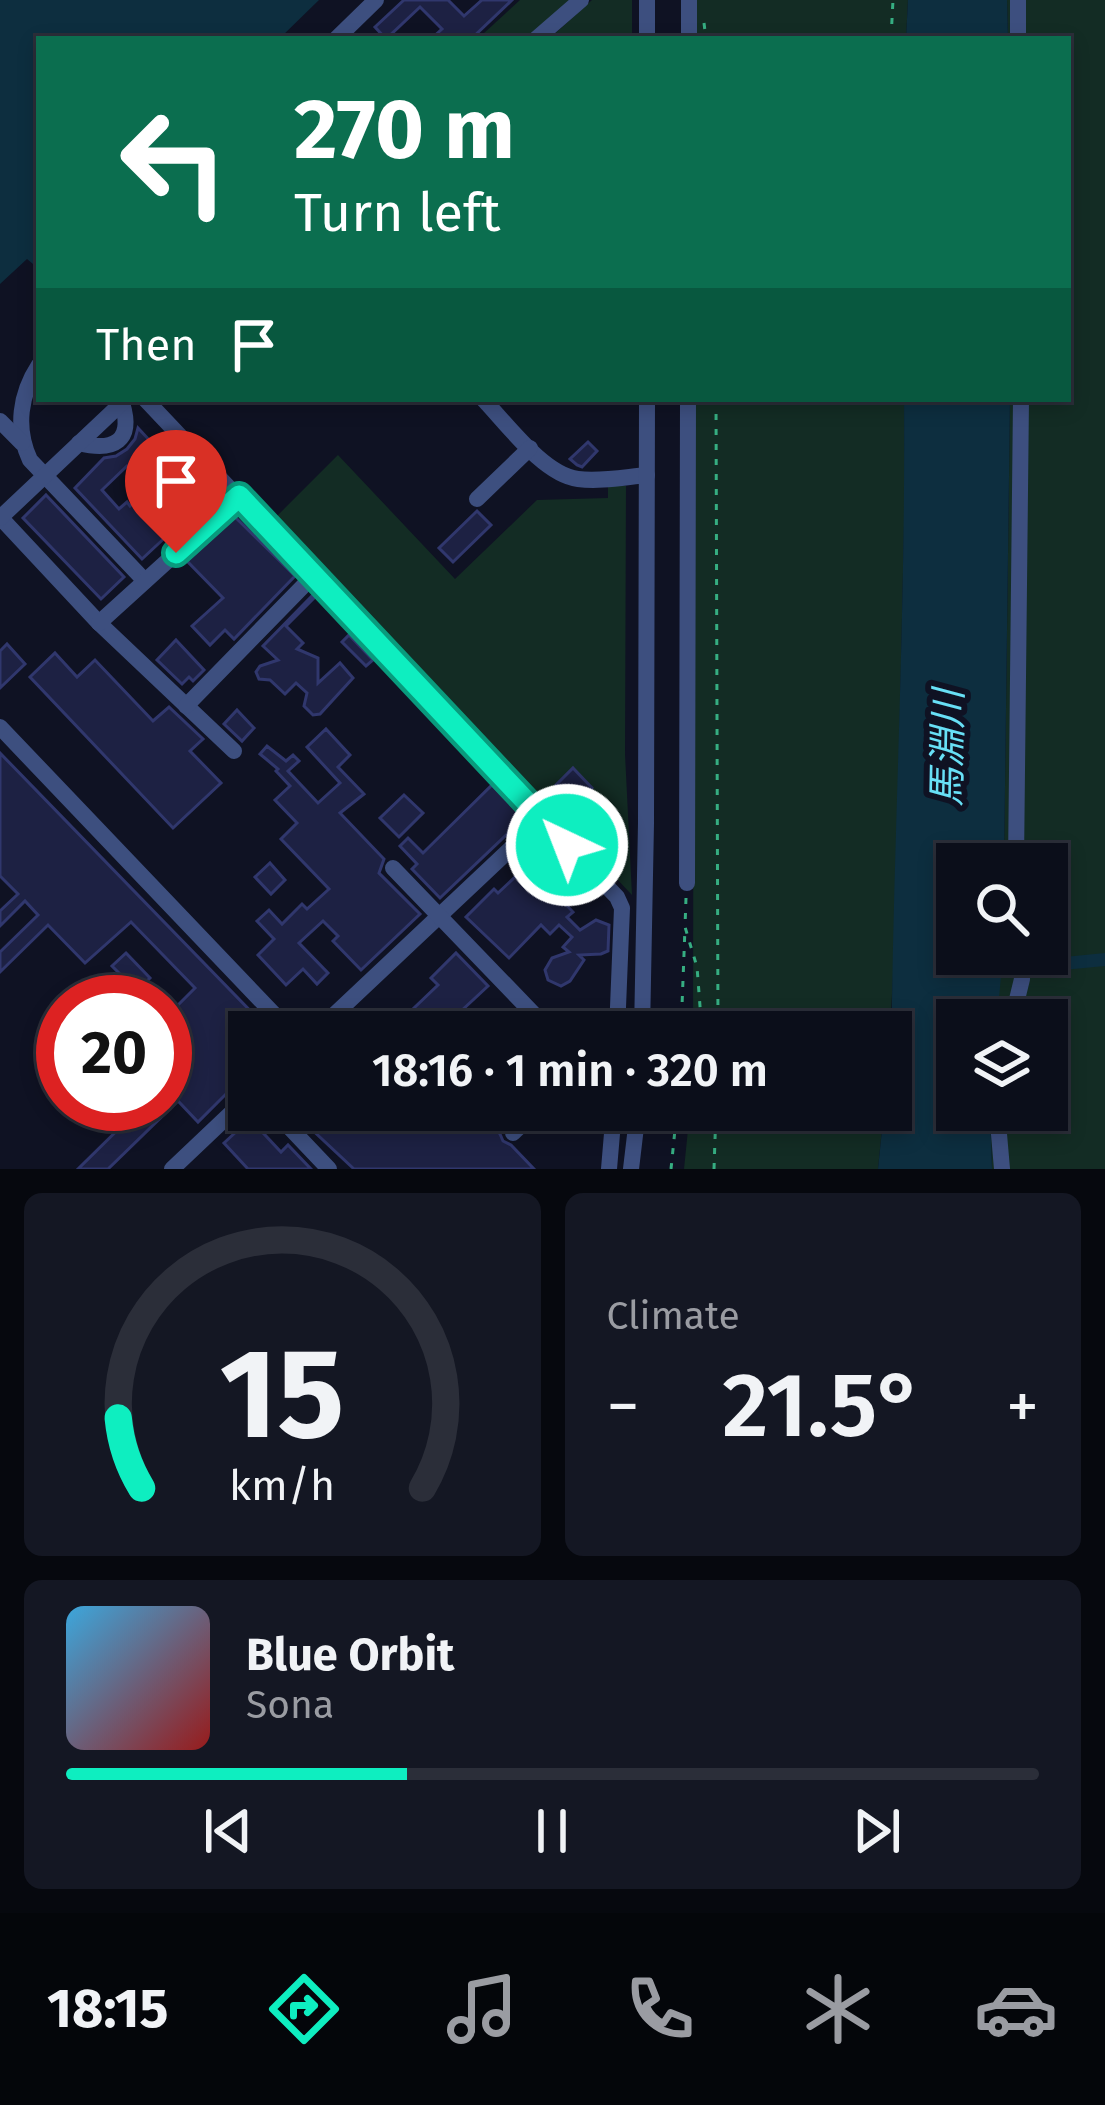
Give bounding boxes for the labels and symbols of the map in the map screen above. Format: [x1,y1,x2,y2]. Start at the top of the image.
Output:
pin [125,430,227,553]
water label: 馬淵川 [924,685,972,807]
position arrow [504,782,630,908]
speed limit sign: 20 [36,975,192,1131]

